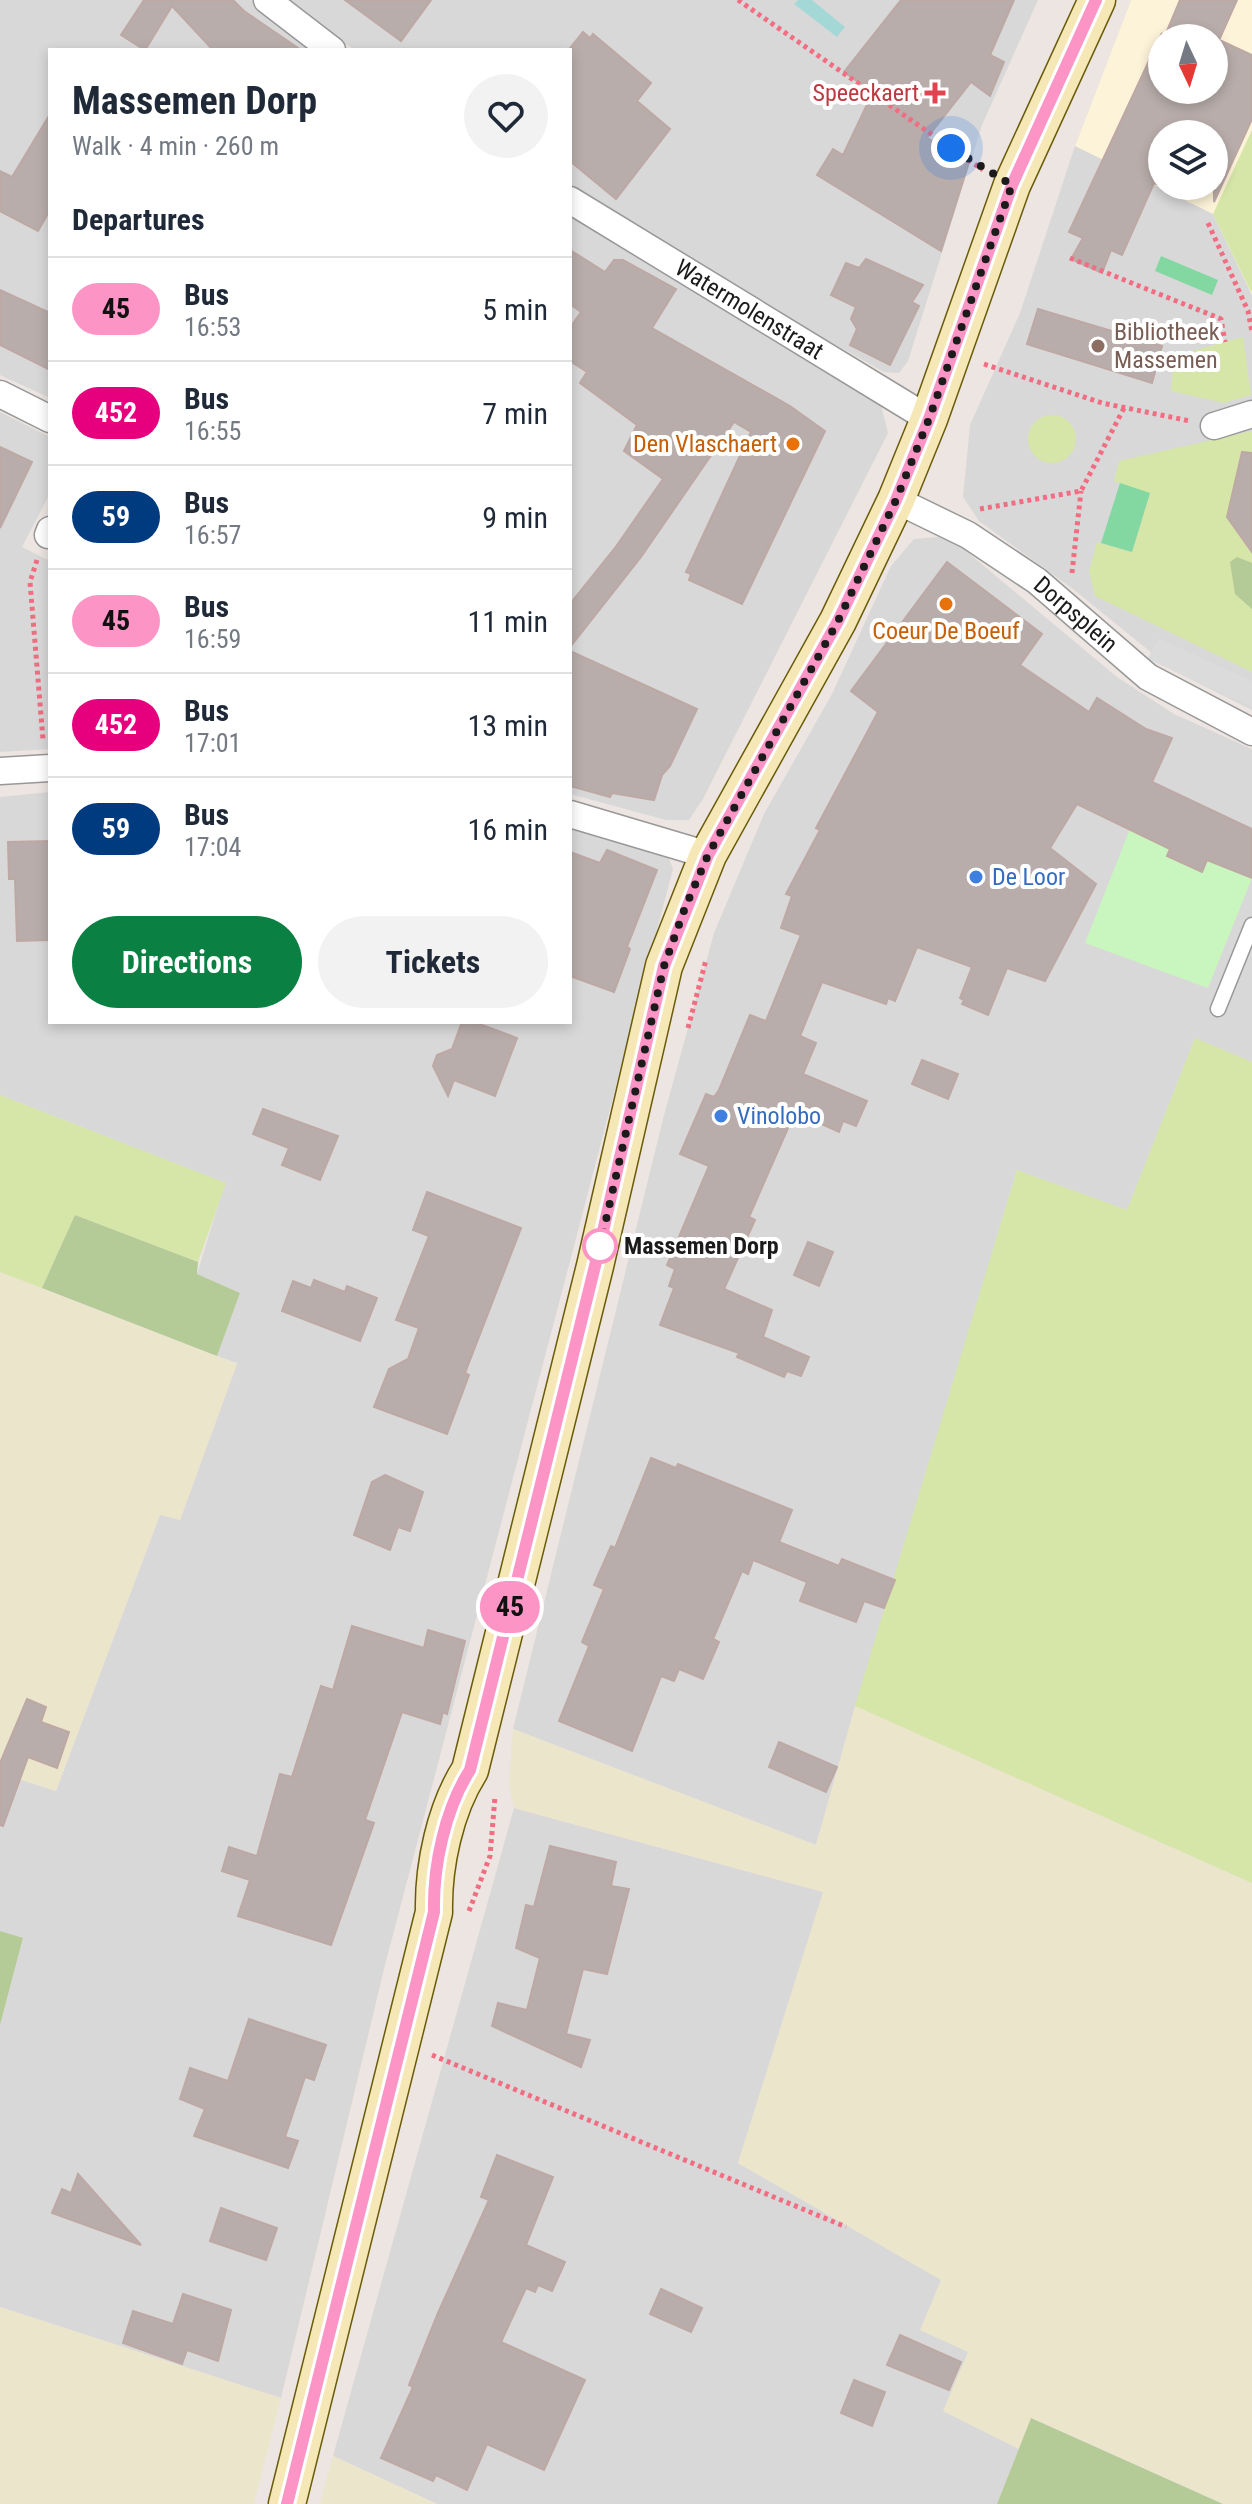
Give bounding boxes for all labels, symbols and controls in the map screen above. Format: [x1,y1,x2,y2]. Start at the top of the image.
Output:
north arrow [1148,24,1228,104]
map controls [1148,24,1228,200]
button: heart [464,74,548,158]
text: Massemen Dorp [72,79,317,123]
place label: Speeckaert [813,79,919,107]
marker: Speeckaert [926,84,944,102]
button: layers [1148,120,1228,200]
your location [931,128,971,168]
text: Walk · 4 min · 260 m [72,131,279,161]
text: Departures [72,202,205,237]
street label: Watermolenstraat [670,254,829,365]
text: Bus [184,277,229,312]
text: 45 [102,292,130,325]
text: 5 min [482,292,548,327]
text: 16:53 [184,312,241,342]
place label: Bibliotheek Massemen [1114,318,1220,374]
marker: Bibliotheek Massemen [1089,337,1107,355]
text: Bus [184,381,229,416]
text: 452 [95,396,137,429]
text: 7 min [482,396,548,431]
text: 16:55 [184,416,241,446]
place label: Den Vlaschaert [633,430,777,458]
marker: Den Vlaschaert [784,435,802,453]
text: Bus [184,485,229,520]
text: 59 [102,500,130,533]
text: 9 min [482,500,548,535]
text: 16:57 [184,520,241,550]
street label: Dorpsplein [1028,571,1123,658]
text: Bus [184,589,229,624]
marker: Coeur De Boeuf [937,595,955,613]
text: 45 [102,604,130,637]
text: 11 min [467,604,548,639]
place label: Coeur De Boeuf [872,617,1020,645]
text: 16:59 [184,624,241,654]
text: Bus [184,693,229,728]
text: 452 [95,708,137,741]
text: 13 min [467,708,548,743]
text: 17:01 [184,728,241,758]
text: Bus [184,797,229,832]
text: 59 [102,812,130,845]
text: 16 min [467,812,548,847]
text: 17:04 [184,832,241,862]
place label: De Loor [992,863,1065,891]
marker: De Loor [967,868,985,886]
button: Directions [72,916,302,1008]
button: Tickets [318,916,548,1008]
place label: Vinolobo [737,1102,821,1130]
marker: Vinolobo [712,1107,730,1125]
marker: Massemen Dorp [583,1229,617,1263]
place label: Massemen Dorp [624,1232,779,1260]
line badge: 45 [474,1581,546,1633]
text: 45 [496,1590,524,1623]

